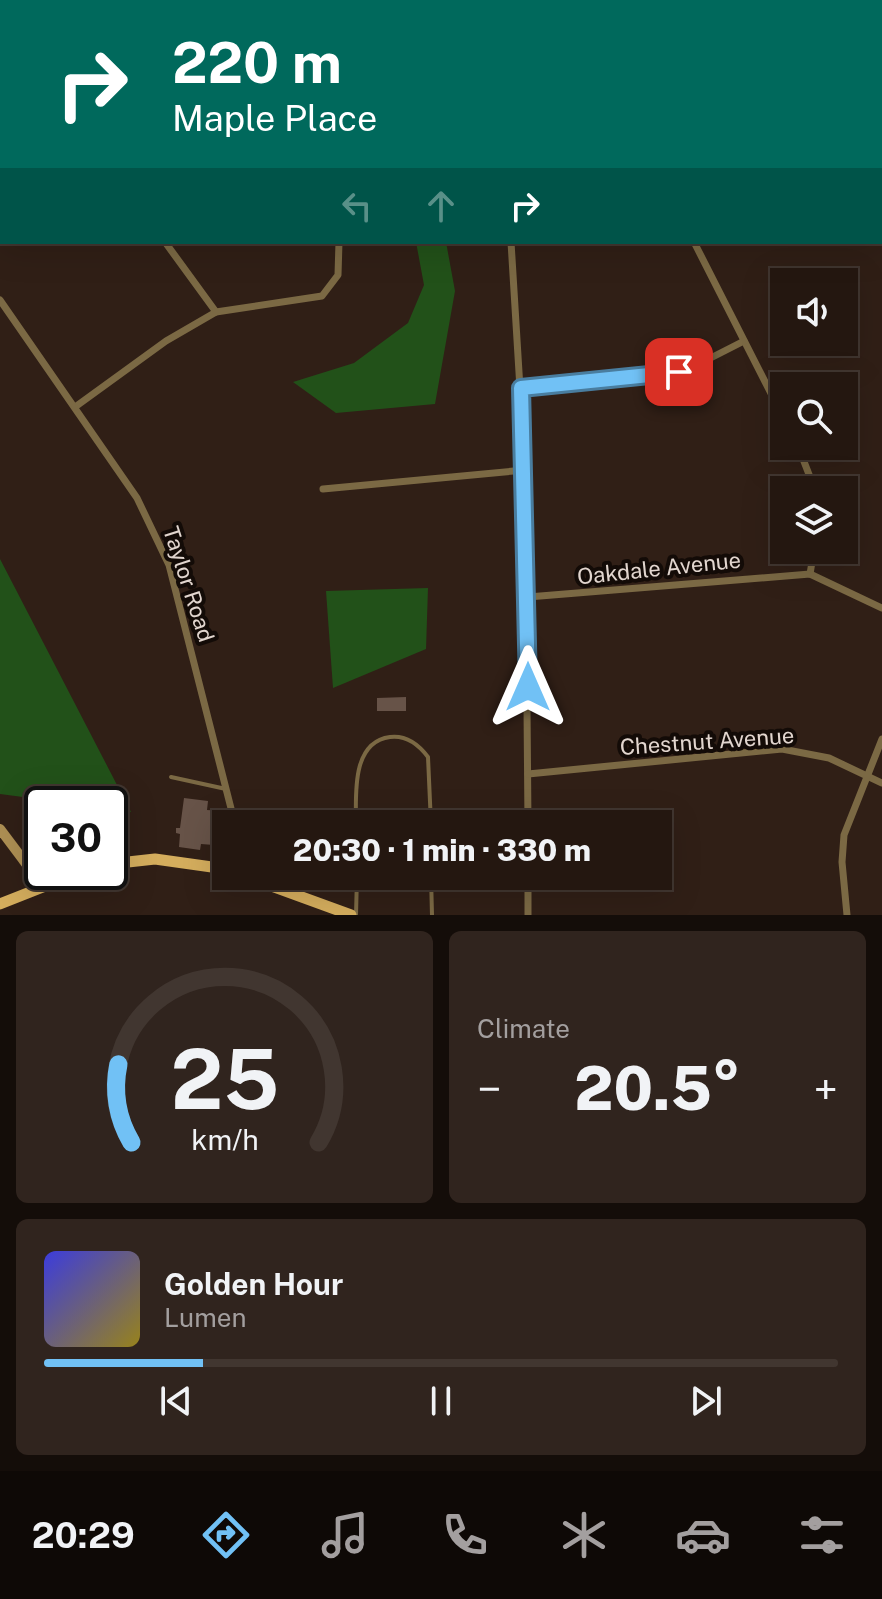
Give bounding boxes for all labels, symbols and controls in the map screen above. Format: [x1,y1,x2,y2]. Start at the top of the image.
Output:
text: 220 m [172,30,342,96]
icon: right [40,32,144,136]
text: Maple Place [172,97,377,139]
icon: left [335,184,379,228]
icon: ahead [419,184,463,228]
icon: right [503,184,547,228]
map controls [770,268,858,564]
button: sound [770,268,858,356]
pin [645,338,713,406]
icon: arrive [657,350,701,394]
button: search [770,372,858,460]
button: layers [770,476,858,564]
street label: Taylor Road [158,523,220,645]
street label: Oakdale Avenue [576,546,742,590]
position arrow [486,645,570,729]
street label: Chestnut Avenue [619,722,795,760]
speed limit sign: 30 [24,786,128,890]
text: 20:30 · 1 min · 330 m [293,832,591,868]
text: Climate [477,1013,570,1044]
text: 25 [170,1030,279,1128]
text: 20.5° [574,1053,741,1124]
text: − [477,1063,501,1115]
text: + [814,1063,838,1115]
text: km/h [191,1123,258,1156]
text: Golden Hour [164,1266,343,1302]
text: Lumen [164,1302,247,1333]
icon: previous [154,1379,198,1423]
icon: pause [419,1379,463,1423]
icon: next [684,1379,728,1423]
icon: directions [198,1507,254,1563]
icon: music [317,1507,373,1563]
icon: phone [437,1507,493,1563]
icon: climate [556,1507,612,1563]
icon: car [675,1507,731,1563]
icon: filters [794,1507,850,1563]
text: 20:29 [32,1514,135,1556]

